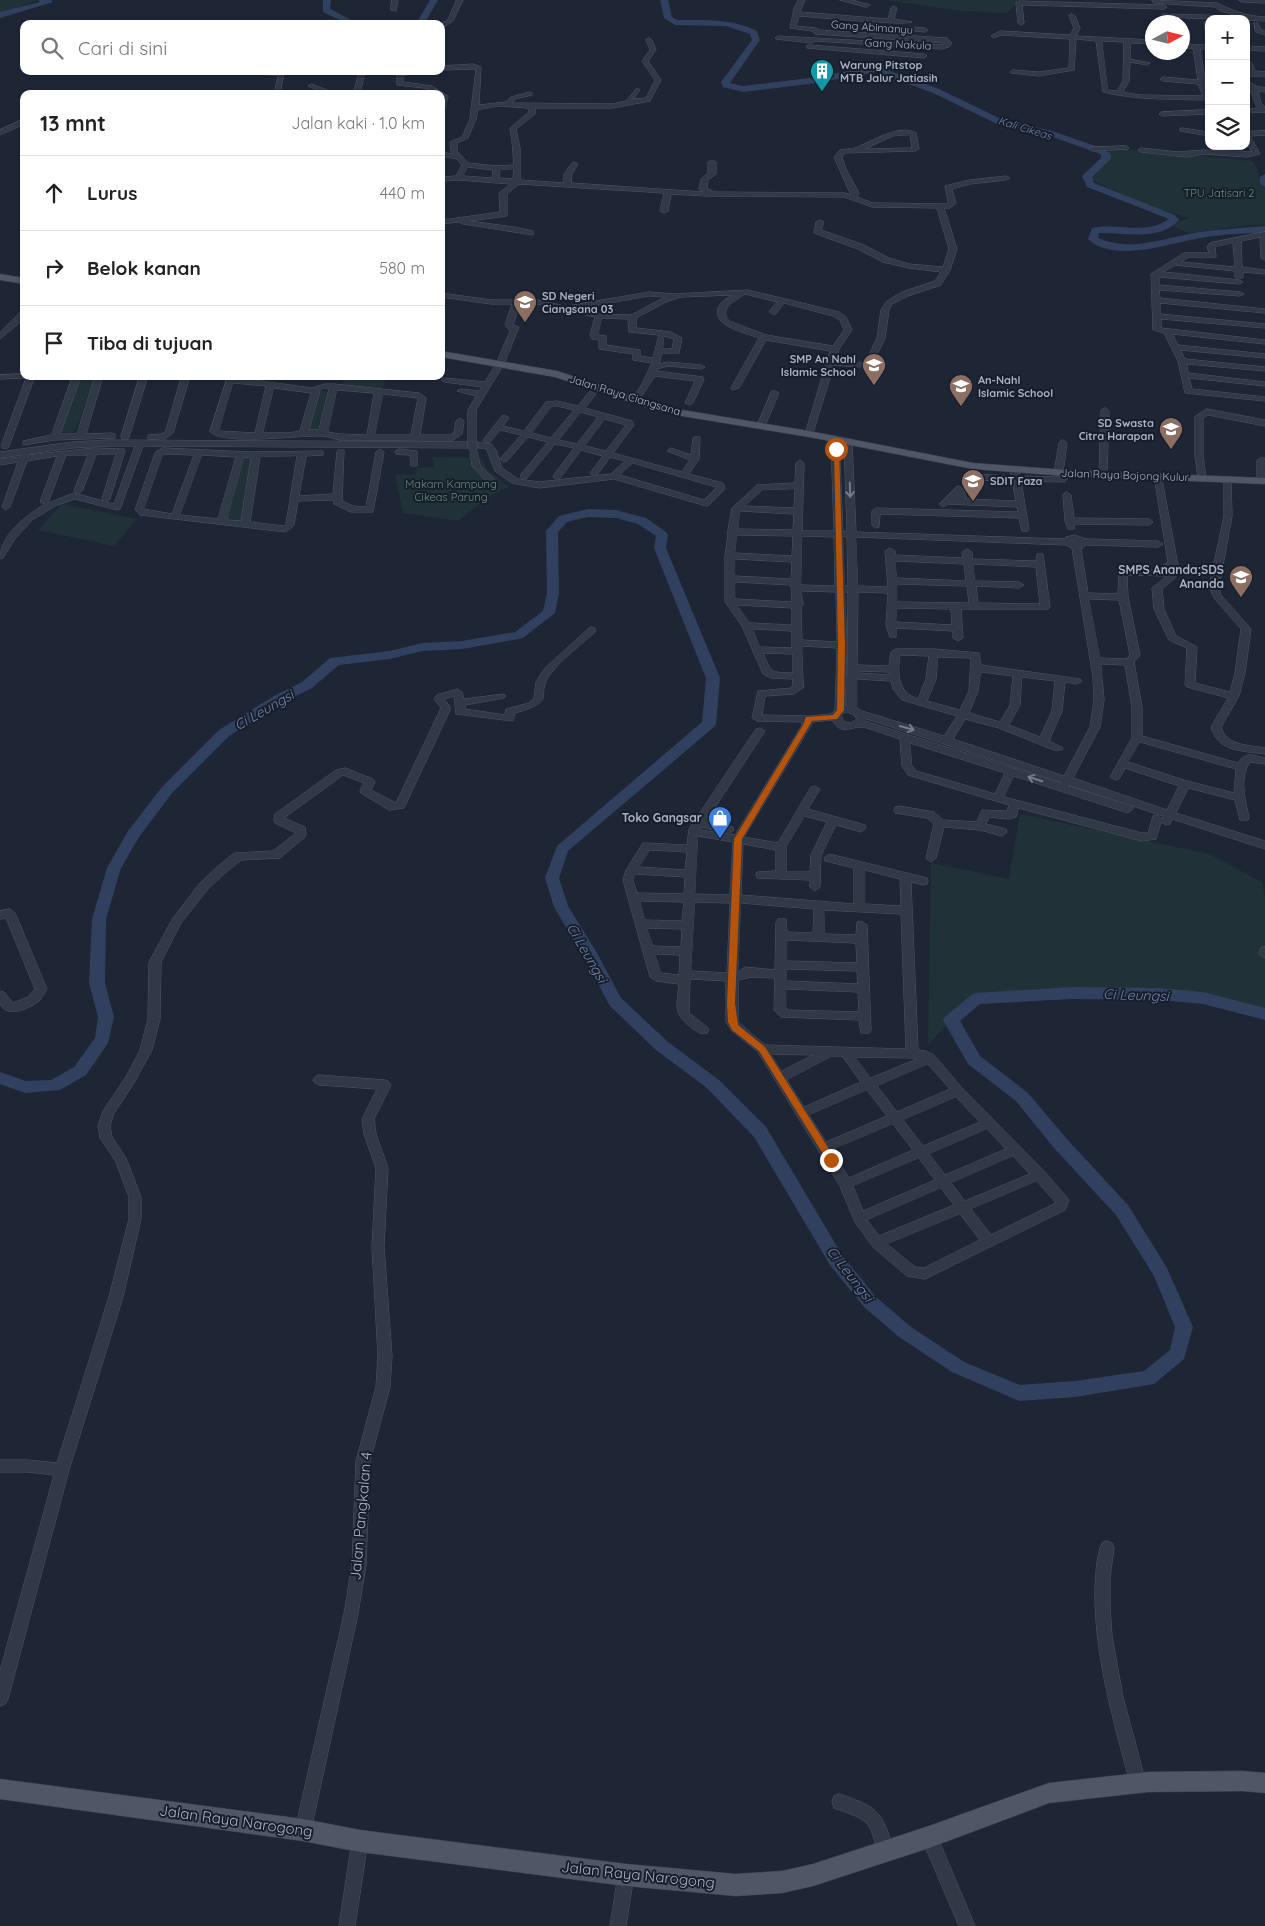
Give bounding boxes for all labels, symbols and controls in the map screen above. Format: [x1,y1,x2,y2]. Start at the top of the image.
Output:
north arrow [1145,15,1190,60]
map controls [1205,15,1250,150]
button: + [1205,15,1250,60]
street label: Gang Abimanyu [830,17,914,37]
search box [20,20,445,75]
icon: search [38,34,66,62]
street label: Gang Nakula [864,35,932,53]
text: Cari di sini [78,36,167,60]
building icon: Warung Pitstop MTB Jalur Jatiasih [809,58,835,92]
place label: Warung Pitstop MTB Jalur Jatiasih [840,58,938,85]
button: − [1205,60,1250,105]
button: layers [1205,105,1250,150]
text: 13 mnt [40,110,106,136]
text: Jalan kaki · 1.0 km [291,113,425,133]
water label: Kali Cikeas [997,113,1054,143]
icon: ahead [40,179,68,207]
text: Lurus [87,181,137,205]
text: 440 m [380,183,425,203]
park label: TPU Jatisari 2 [1184,186,1254,200]
icon: right [40,254,68,282]
text: Belok kanan [87,256,201,280]
text: 580 m [379,258,425,278]
school or university icon: SD Negeri Ciangsana 03 [512,289,538,323]
place label: SD Negeri Ciangsana 03 [542,289,613,316]
icon: arrive [40,329,68,357]
text: Tiba di tujuan [87,331,213,355]
place label: SMP An Nahl Islamic School [781,352,856,379]
school or university icon: SMP An Nahl Islamic School [861,352,887,386]
street label: Jalan Raya Ciangsana [568,371,682,419]
school or university icon: An-Nahl Islamic School [948,373,974,407]
place label: An-Nahl Islamic School [978,373,1053,400]
place label: SD Swasta Citra Harapan [1079,416,1154,443]
school or university icon: SD Swasta Citra Harapan [1158,416,1184,450]
route start [825,438,848,461]
street label: Jalan Raya Bojong Kulur [1061,466,1190,484]
school or university icon: SDIT Faza [960,468,986,502]
place label: SDIT Faza [990,474,1043,488]
park label: Makam Kampung Cikeas Parung [405,477,497,504]
one-way arrow [845,482,854,498]
place label: SMPS Ananda;SDS Ananda [1118,562,1224,591]
school or university icon: SMPS Ananda;SDS Ananda [1228,564,1254,598]
water label: Ci Leungsi [231,685,299,734]
one-way arrow [898,724,914,734]
one-way arrow [1028,774,1044,783]
shop icon: Toko Gangsar [707,805,733,839]
place label: Toko Gangsar [622,810,702,825]
water label: Ci Leungsi [563,920,612,988]
water label: Ci Leungsi [1103,985,1171,1005]
route end [820,1149,843,1172]
water label: Ci Leungsi [823,1243,878,1307]
street label: Jalan Pangkalan 4 [345,1451,376,1581]
street label: Jalan Raya Narogong [158,1800,314,1841]
street label: Jalan Raya Narogong [560,1857,716,1892]

